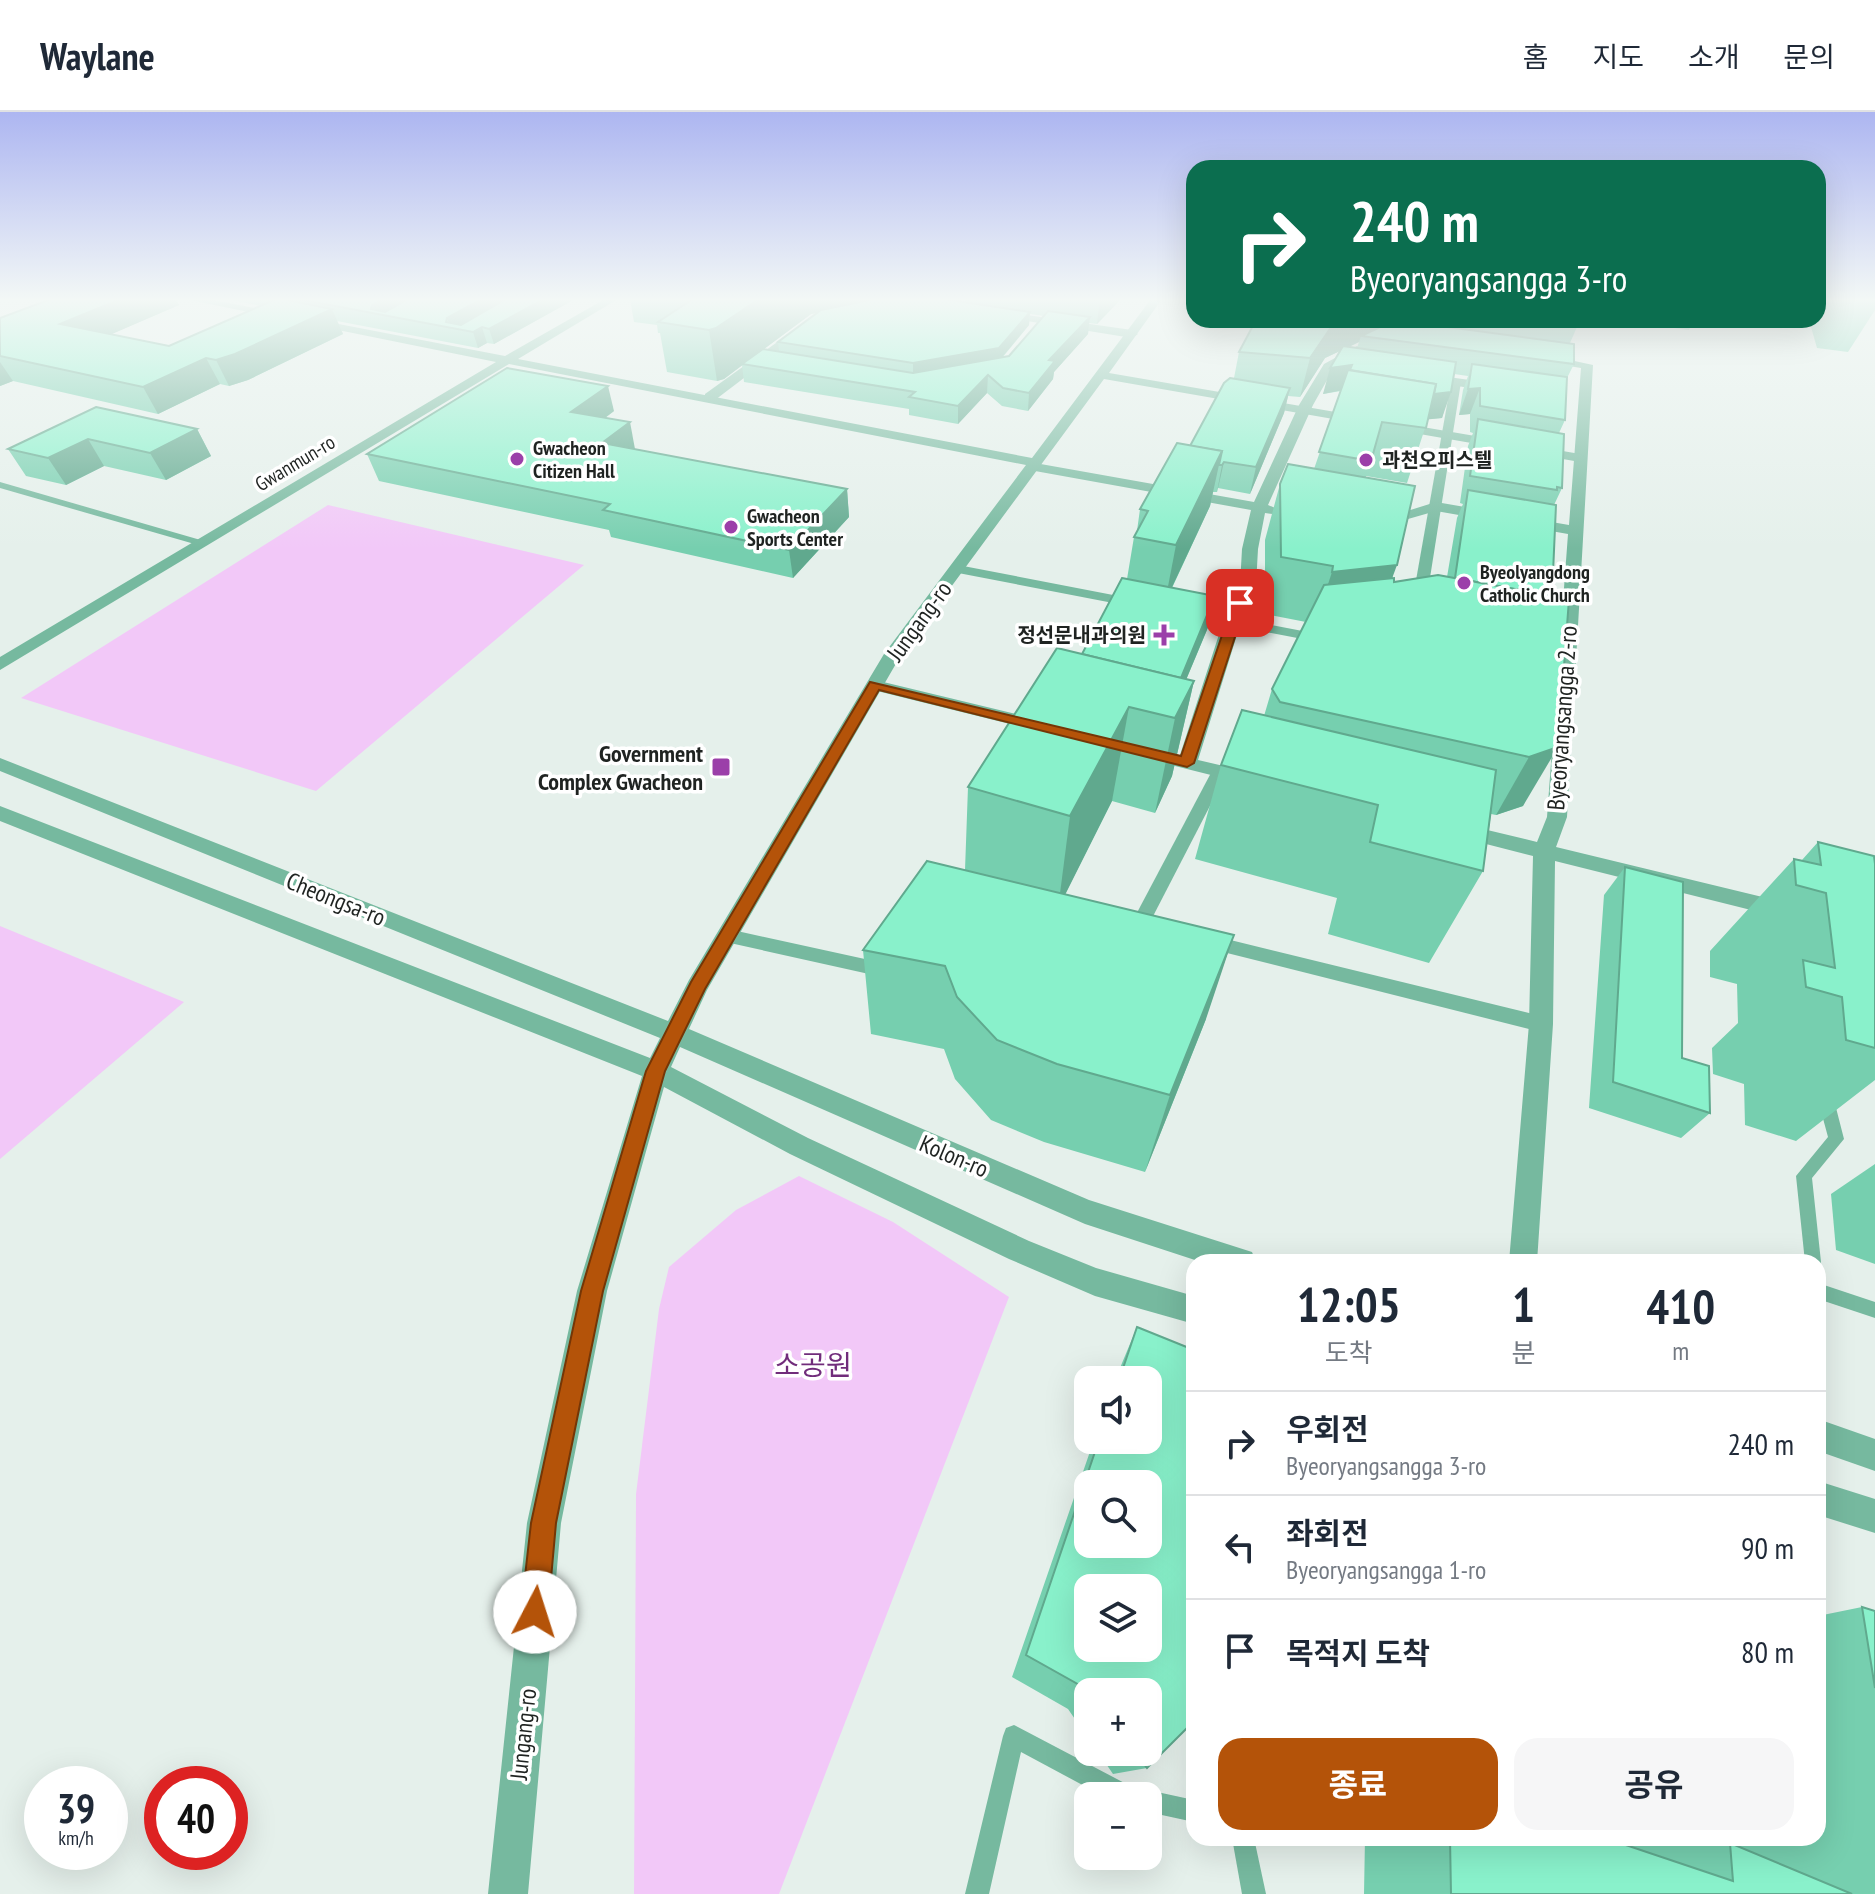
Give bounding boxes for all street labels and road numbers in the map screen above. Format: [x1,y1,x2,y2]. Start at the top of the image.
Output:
street label: Gwanmun-ro [250,429,340,497]
street label: Jungang-ro [879,575,958,668]
street label: Byeoryangsangga 2-ro [1540,625,1584,811]
street label: Cheongsa-ro [282,865,390,933]
street label: Kolon-ro [915,1128,993,1184]
street label: Jungang-ro [503,1687,543,1782]

